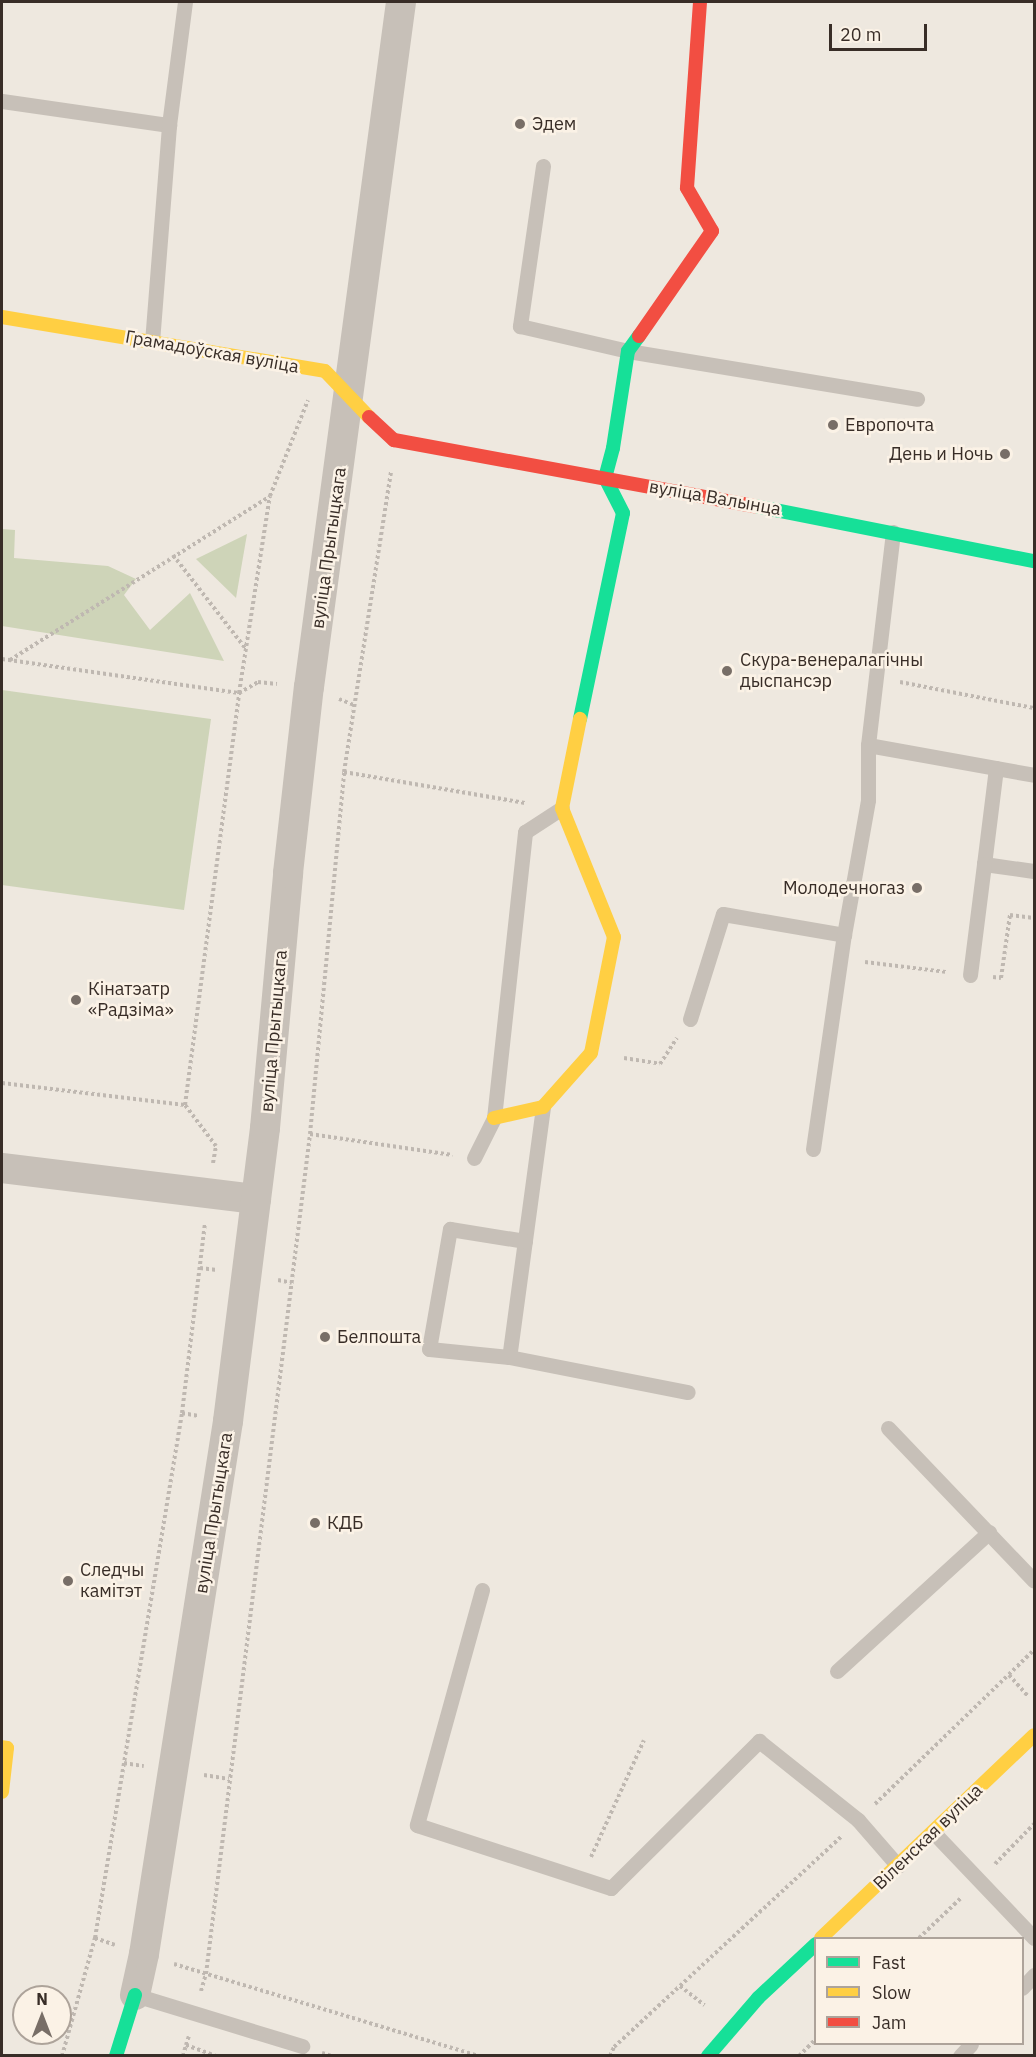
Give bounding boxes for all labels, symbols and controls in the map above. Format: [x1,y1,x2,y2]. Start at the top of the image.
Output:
scale bar [832,12,930,50]
text: 20 m [840,23,882,46]
place label: Эдем [532,113,576,135]
marker: Эдем [513,117,527,131]
street label: Грамадоўская вуліца [124,326,300,378]
place label: Европочта [845,414,934,436]
marker: Европочта [826,418,840,432]
place label: День и Ночь [889,443,993,465]
marker: День и Ночь [998,447,1012,461]
street label: вуліца Прытыцкага [307,466,351,630]
street label: вуліца Валынца [647,476,783,520]
place label: Скура-венералагічны дыспансэр [740,650,923,692]
marker: Скура-венералагічны дыспансэр [718,662,736,680]
place label: Молодечногаз [783,877,905,899]
marker: Молодечногаз [910,881,924,895]
street label: вуліца Прытыцкага [256,949,292,1113]
place label: Кінатэатр «Радзіма» [88,979,174,1022]
marker: Кінатэатр «Радзіма» [69,993,83,1007]
place label: Белпошта [337,1326,421,1348]
marker: Белпошта [318,1330,332,1344]
street label: вуліца Прытыцкага [191,1431,237,1595]
place label: КДБ [327,1512,364,1534]
marker: КДБ [308,1516,322,1530]
place label: Следчы камітэт [80,1560,144,1602]
marker: Следчы камітэт [61,1574,75,1588]
street label: Віленская вуліца [869,1780,987,1894]
legend [814,1937,1024,2045]
text: Fast [872,1951,906,1974]
text: Slow [872,1981,911,2004]
north arrow [12,1985,72,2045]
text: N [36,1989,48,2009]
text: Jam [872,2011,907,2034]

